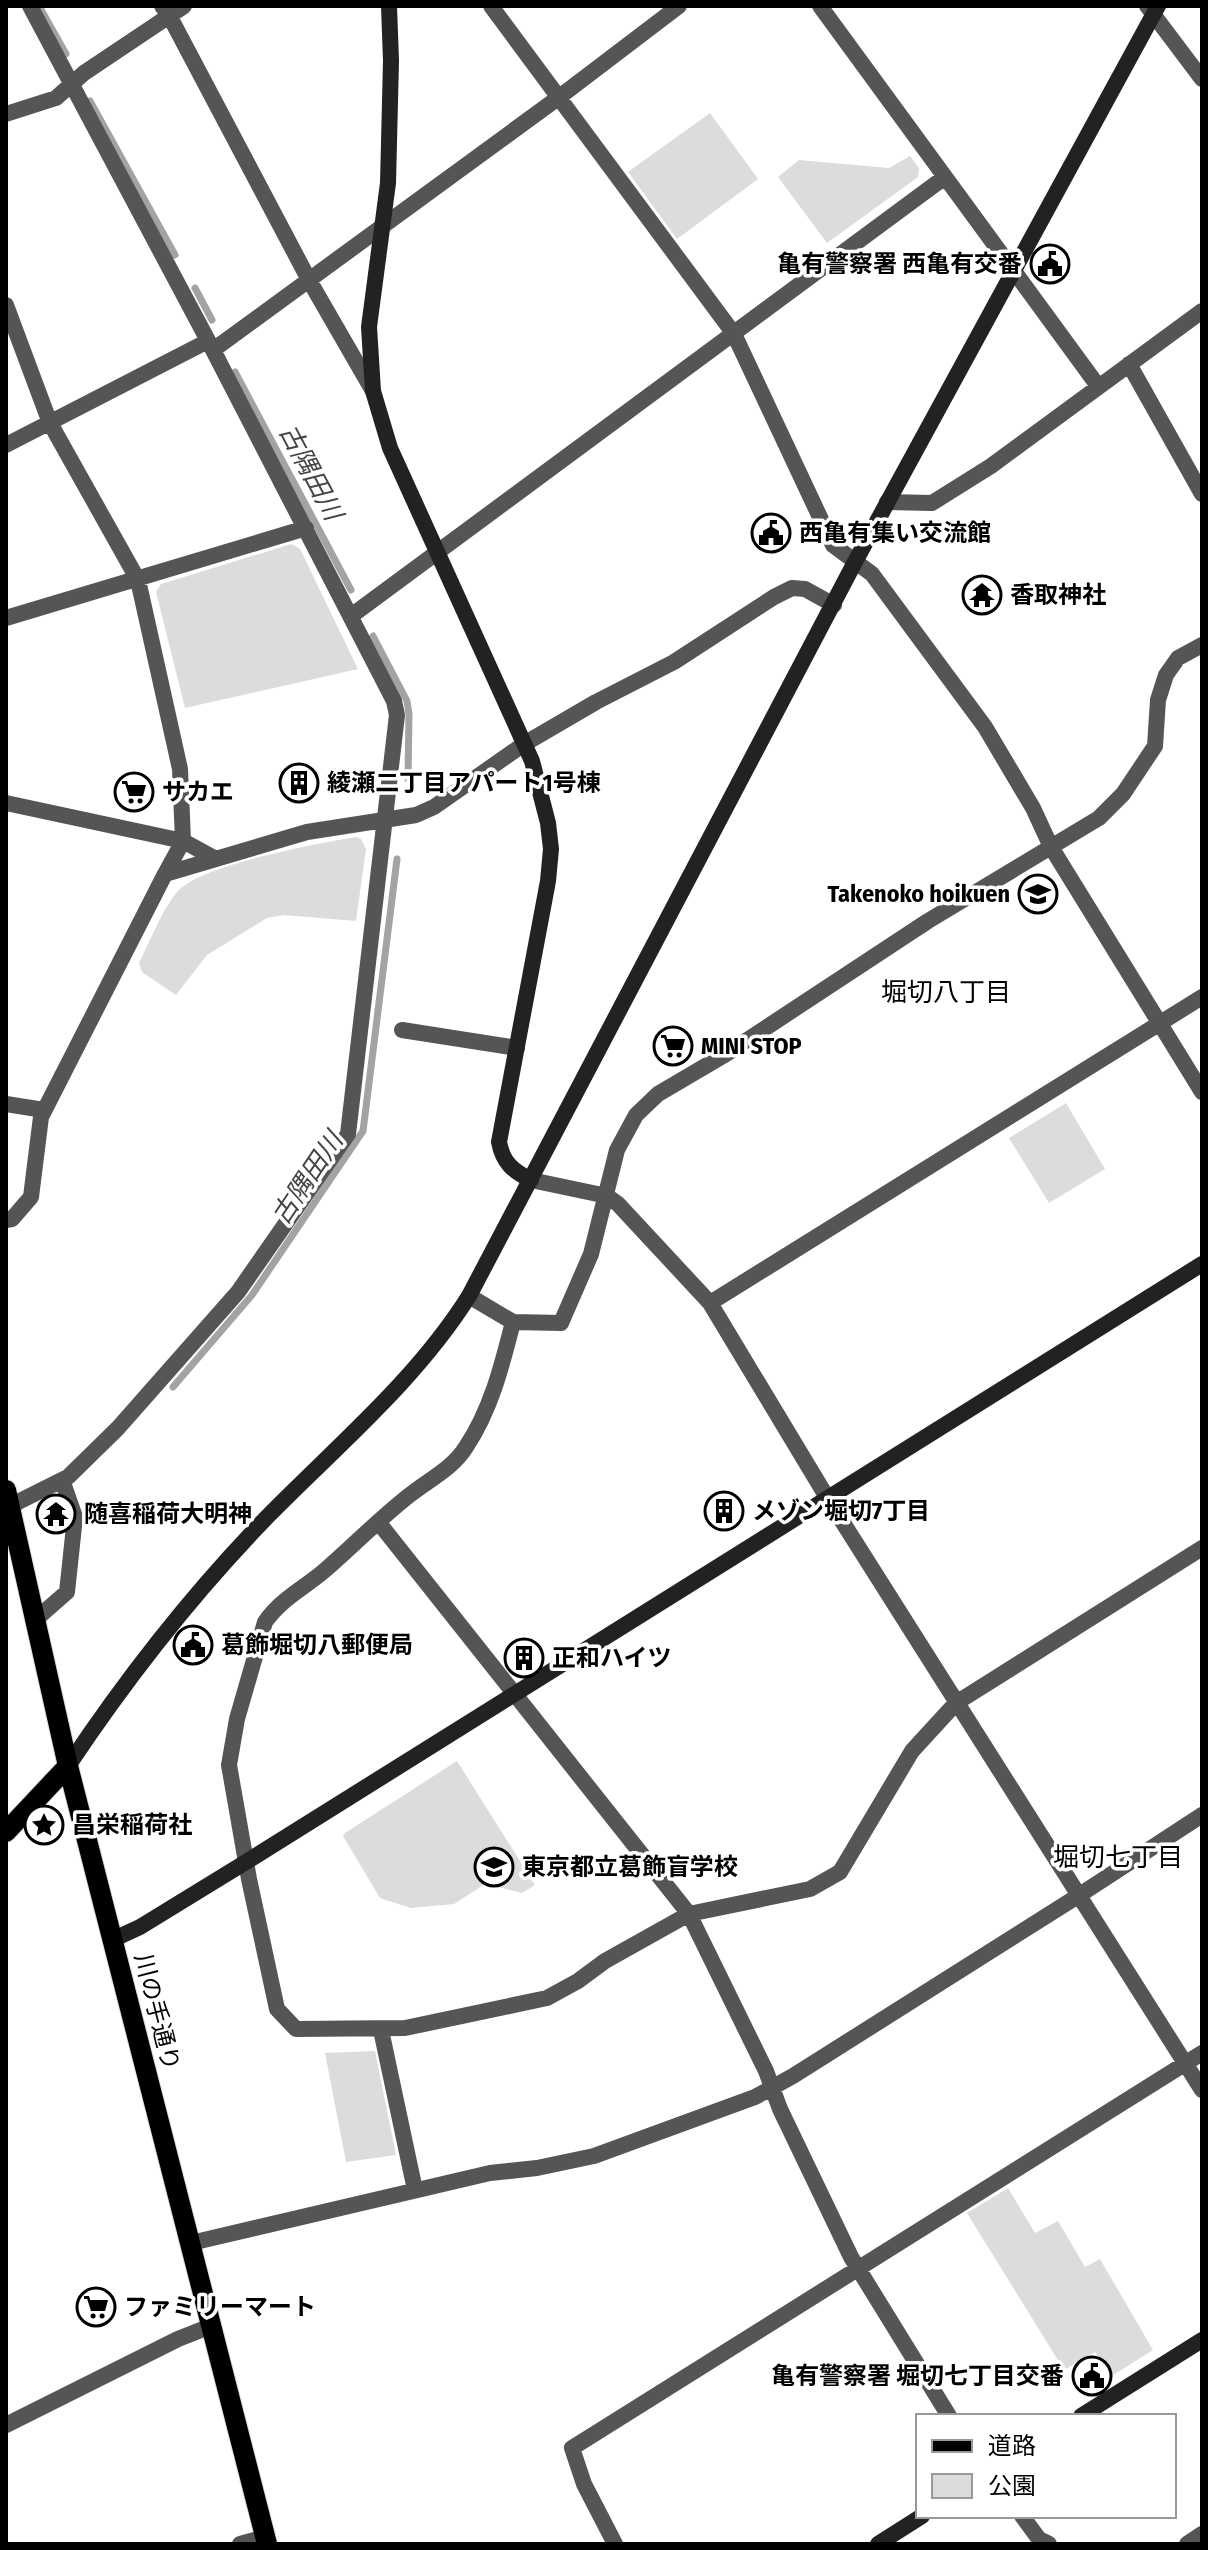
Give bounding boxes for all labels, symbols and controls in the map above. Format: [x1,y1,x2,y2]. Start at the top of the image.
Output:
public building icon: 亀有警察署 西亀有交番 [1029,243,1071,285]
place label: 亀有警察署 西亀有交番 [777,250,1022,278]
water label: 古隅田川 [272,419,350,528]
public building icon: 西亀有集い交流館 [750,512,792,554]
place label: 西亀有集い交流館 [799,519,991,547]
temple icon: 香取神社 [961,574,1003,616]
place label: 香取神社 [1010,581,1106,609]
building icon: 綾瀬二丁目アパート1号棟 [278,762,320,804]
place label: 綾瀬二丁目アパート1号棟 [327,769,601,797]
supermarket icon: サカエ [113,771,155,813]
place label: サカエ [162,778,234,806]
school or university icon: Takenoko hoikuen [1017,873,1059,915]
place label: Takenoko hoikuen [828,880,1010,908]
district label: 堀切八丁目 [881,977,1011,1008]
supermarket icon: MINI STOP [652,1025,694,1067]
place label: MINI STOP [701,1032,802,1060]
water label: 古隅田川 [265,1124,351,1230]
building icon: メゾン堀切7丁目 [703,1490,745,1532]
temple icon: 随喜稲荷大明神 [35,1493,77,1535]
place label: メゾン堀切7丁目 [752,1497,930,1525]
place label: 随喜稲荷大明神 [84,1500,252,1528]
public building icon: 葛飾堀切八郵便局 [172,1624,214,1666]
place label: 葛飾堀切八郵便局 [221,1631,413,1659]
building icon: 正和ハイツ [503,1637,545,1679]
place label: 正和ハイツ [552,1644,672,1672]
place icon: 昌栄稲荷社 [23,1804,65,1846]
place label: 昌栄稲荷社 [72,1811,192,1839]
district label: 堀切七丁目 [1053,1842,1183,1873]
school or university icon: 東京都立葛飾盲学校 [473,1846,515,1888]
place label: 東京都立葛飾盲学校 [522,1853,738,1881]
street label: 川の手通り [129,1950,185,2074]
supermarket icon: ファミリーマート [75,2286,117,2328]
place label: ファミリーマート [124,2293,316,2321]
public building icon: 亀有警察署 堀切七丁目交番 [1071,2355,1113,2397]
place label: 亀有警察署 堀切七丁目交番 [771,2362,1064,2390]
legend [916,2414,1176,2518]
text: 道路 [988,2432,1036,2460]
text: 公園 [988,2472,1036,2500]

